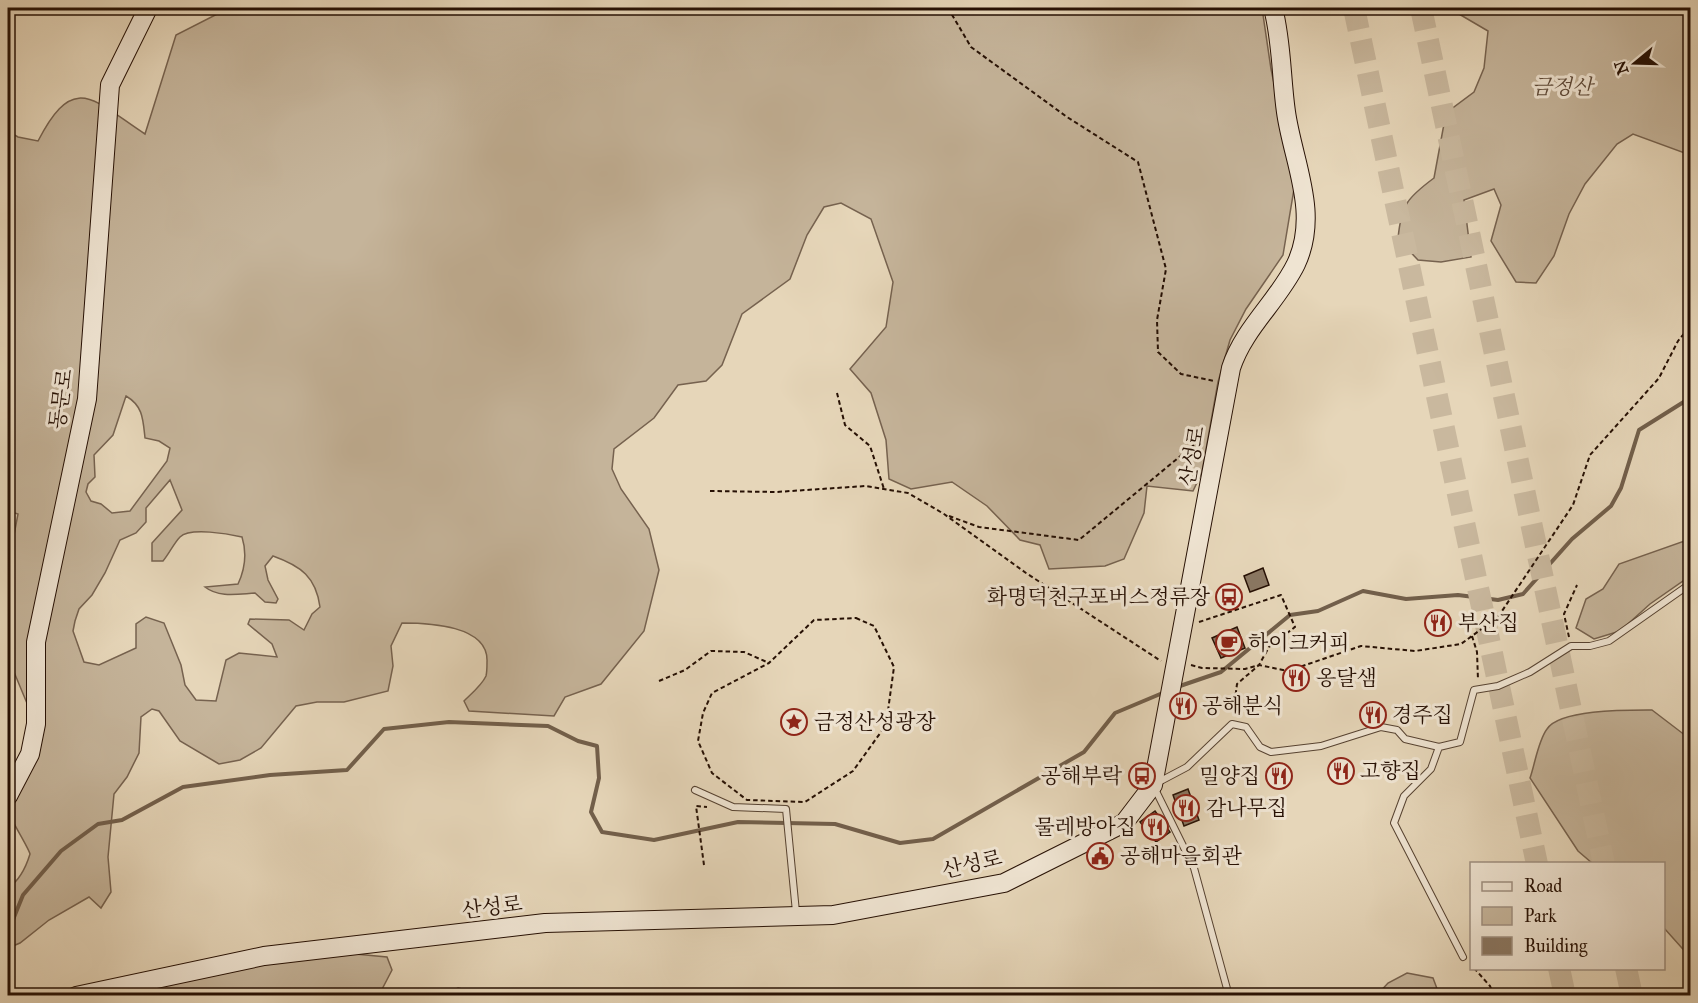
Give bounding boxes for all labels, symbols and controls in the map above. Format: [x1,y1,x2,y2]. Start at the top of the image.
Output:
north arrow [1605,33,1665,93]
text: N [1610,58,1632,77]
park label: 금정산 [1532,74,1595,100]
street label: 동문로 [44,367,78,431]
street label: 산성로 [1174,424,1210,488]
bus stop icon: 화명덕천구포버스정류장 [1214,582,1244,612]
place label: 화명덕천구포버스정류장 [987,584,1211,610]
restaurant icon: 부산집 [1423,608,1453,638]
place label: 부산집 [1458,610,1519,636]
cafe icon: 하이크커피 [1214,628,1244,658]
place label: 하이크커피 [1248,630,1349,656]
restaurant icon: 옹달샘 [1281,663,1311,693]
place label: 옹달샘 [1316,665,1377,691]
restaurant icon: 공해분식 [1168,691,1198,721]
place label: 공해분식 [1202,693,1283,719]
restaurant icon: 경주집 [1358,700,1388,730]
place label: 경주집 [1392,702,1453,728]
place icon: 금정산성광장 [779,707,809,737]
place label: 금정산성광장 [814,709,936,735]
restaurant icon: 고향집 [1326,756,1356,786]
place label: 고향집 [1360,758,1421,784]
bus stop icon: 공해부락 [1127,761,1157,791]
restaurant icon: 밀양집 [1264,761,1294,791]
place label: 공해부락 [1041,763,1123,789]
place label: 밀양집 [1199,763,1260,789]
restaurant icon: 감나무집 [1171,793,1201,823]
place label: 감나무집 [1206,795,1287,821]
restaurant icon: 물레방아집 [1140,812,1170,842]
place label: 물레방아집 [1035,814,1136,840]
public building icon: 공해마을회관 [1085,841,1115,871]
place label: 공해마을회관 [1120,843,1242,869]
street label: 산성로 [939,844,1005,884]
legend [1470,862,1665,970]
text: Road [1524,875,1562,897]
street label: 산성로 [460,890,524,924]
text: Park [1524,905,1557,927]
text: Building [1524,935,1588,958]

